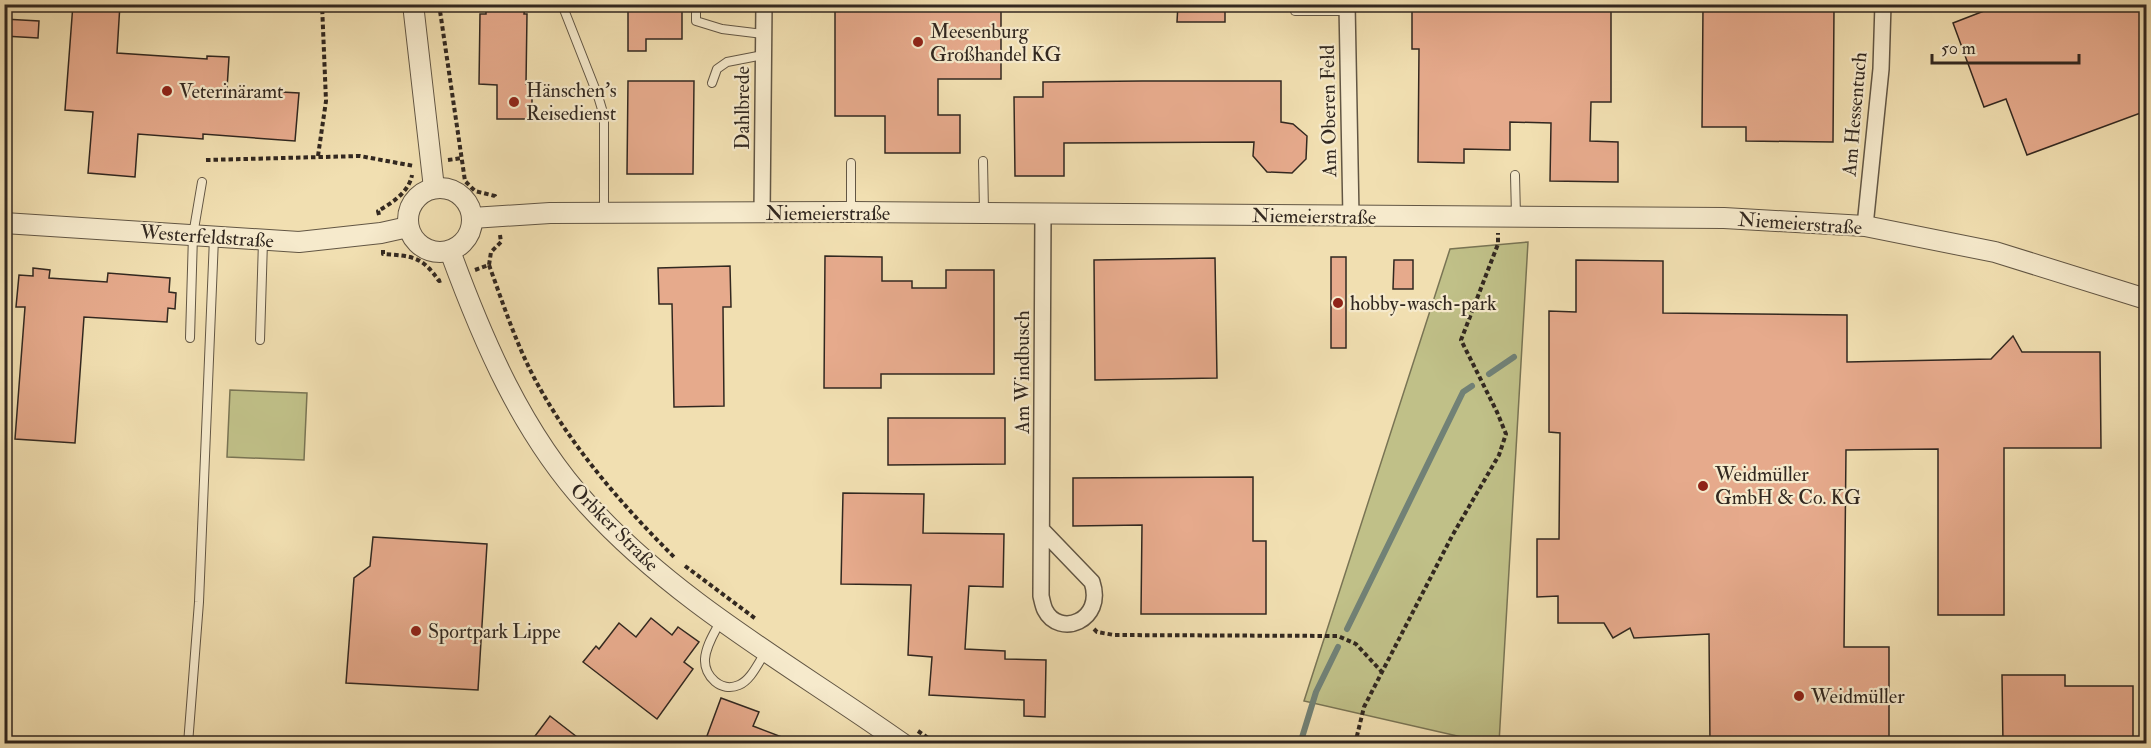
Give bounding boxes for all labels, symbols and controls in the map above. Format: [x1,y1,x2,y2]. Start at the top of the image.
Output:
place label: Meesenburg Großhandel KG [930,19,1061,67]
scale bar [1932,27,2079,65]
marker: Meesenburg Großhandel KG [911,35,925,49]
text: 50 m [1941,37,1976,60]
street label: Am Oberen Feld [1315,44,1342,178]
street label: Am Hessentuch [1837,50,1872,178]
street label: Dahlbrede [730,66,755,150]
place label: Hänschen's Reisedienst [526,78,617,126]
place label: Veterinäramt [179,79,284,104]
marker: Veterinäramt [160,84,174,98]
marker: Hänschen's Reisedienst [507,95,521,109]
street label: Niemeierstraße [766,201,890,226]
street label: Niemeierstraße [1252,203,1376,230]
street label: Niemeierstraße [1737,207,1863,240]
street label: Westerfeldstraße [138,219,275,254]
place label: hobby-wasch-park [1350,291,1497,317]
marker: hobby-wasch-park [1331,296,1345,310]
street label: Am Windbusch [1010,310,1035,435]
place label: Weidmüller GmbH & Co. KG [1714,462,1861,510]
street label: Orbker Straße [565,478,664,577]
marker: Weidmüller GmbH & Co. KG [1696,479,1710,493]
place label: Sportpark Lippe [428,619,561,645]
marker: Sportpark Lippe [409,624,423,638]
place label: Weidmüller [1810,684,1905,709]
marker: Weidmüller [1792,689,1806,703]

